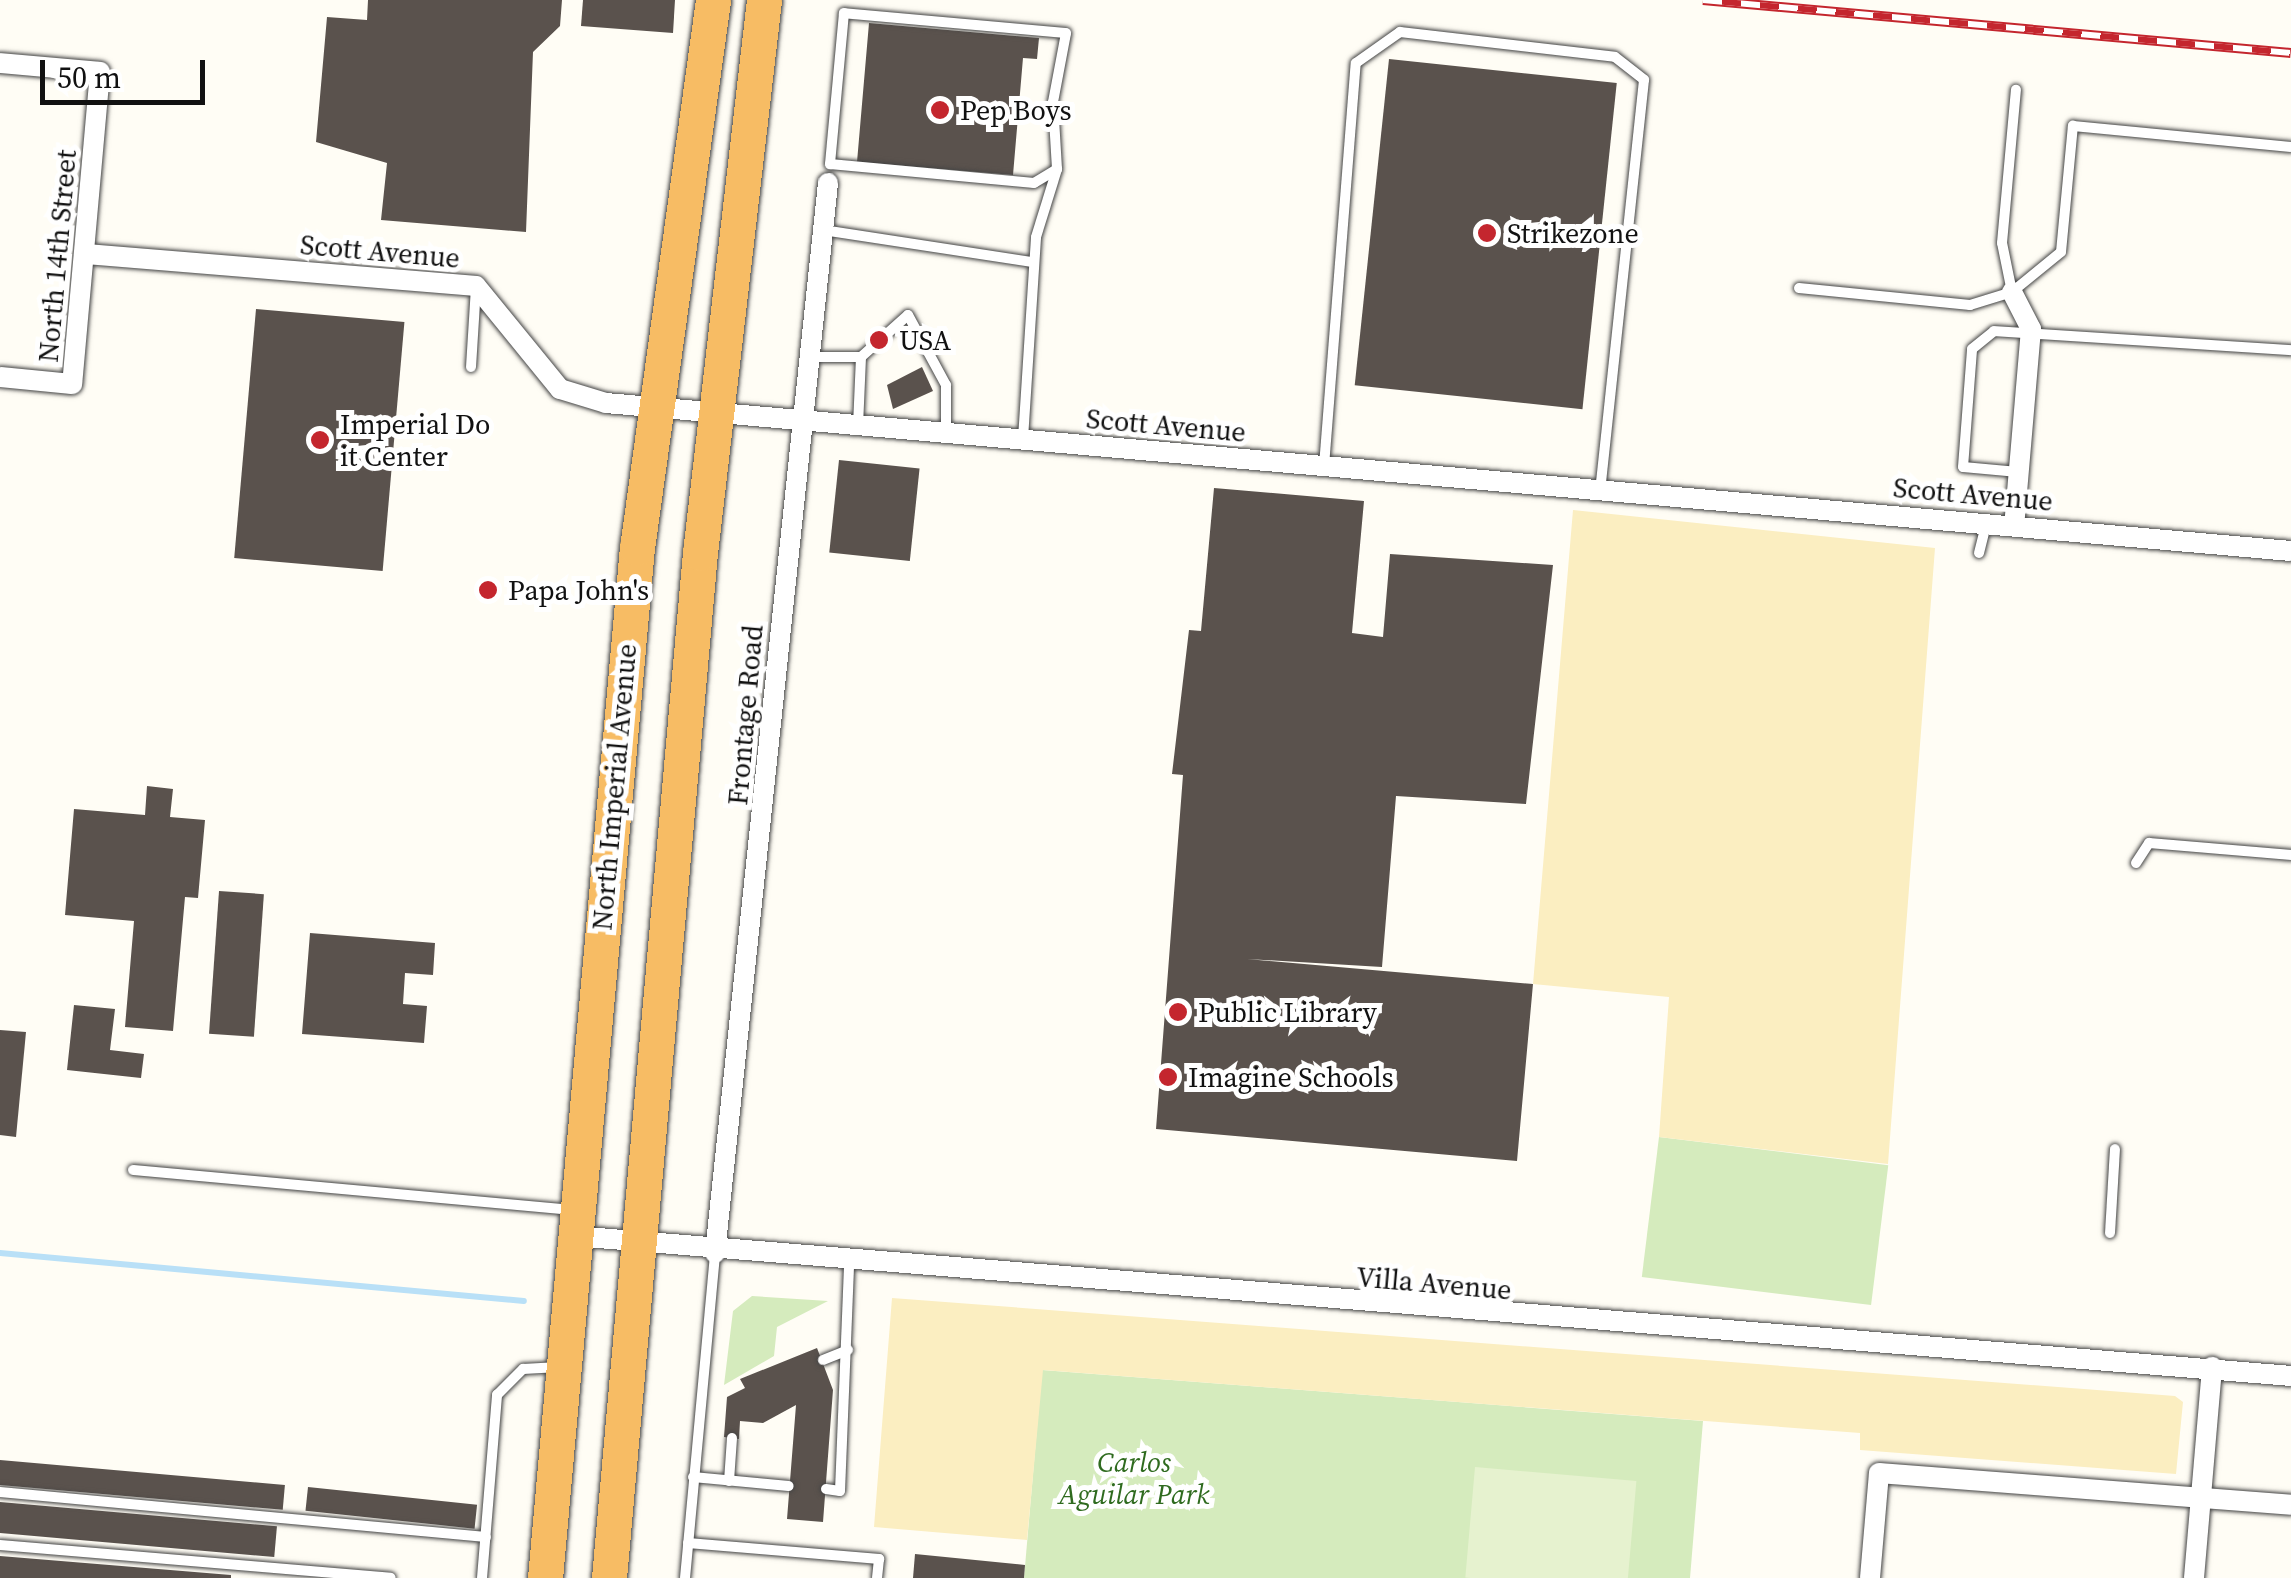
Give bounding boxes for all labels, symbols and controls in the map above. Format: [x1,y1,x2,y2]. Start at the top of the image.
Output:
scale bar [45,40,210,102]
text: 50 m [57,57,121,98]
place label: Pep Boys [960,93,1072,127]
marker: Pep Boys [929,99,951,121]
street label: North 14th Street [31,148,83,364]
place label: Strikezone [1507,216,1639,250]
marker: Strikezone [1476,222,1498,244]
street label: Scott Avenue [299,227,461,275]
place label: USA [899,323,951,357]
marker: USA [868,329,890,351]
street label: Scott Avenue [1085,401,1247,449]
place label: Imperial Do it Center [340,407,490,473]
marker: Imperial Do it Center [309,429,331,451]
street label: Scott Avenue [1892,470,2054,518]
place label: Papa John's [508,573,649,607]
marker: Papa John's [477,579,499,601]
street label: Frontage Road [720,623,770,807]
street label: North Imperial Avenue [585,642,643,932]
place label: Public Library [1198,995,1377,1029]
marker: Public Library [1167,1001,1189,1023]
place label: Imagine Schools [1188,1060,1394,1094]
marker: Imagine Schools [1157,1066,1179,1088]
street label: Villa Avenue [1355,1259,1513,1307]
park label: Carlos Aguilar Park [1059,1445,1209,1511]

